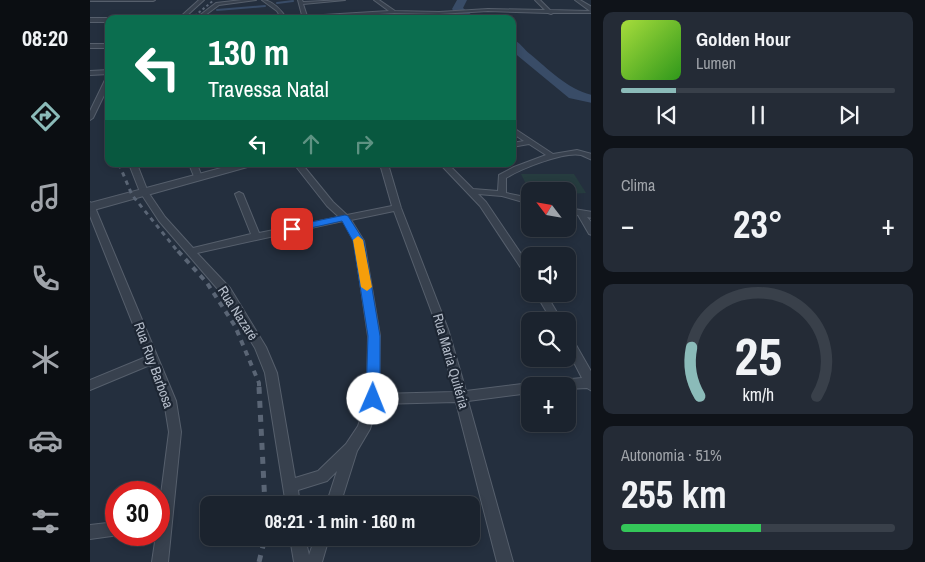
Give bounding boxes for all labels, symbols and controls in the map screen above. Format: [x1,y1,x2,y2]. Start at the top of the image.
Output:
text: 08:20 [22,23,68,53]
text: Golden Hour [696,26,790,52]
text: 130 m [208,29,289,76]
icon: left [125,35,190,100]
text: Lumen [696,52,736,74]
text: Travessa Natal [208,74,329,104]
icon: directions [28,99,63,134]
icon: previous [653,101,681,129]
icon: pause [744,101,772,129]
icon: next [835,101,863,129]
icon: left [244,130,272,158]
icon: ahead [297,130,325,158]
icon: right [350,130,378,158]
text: Clima [621,174,655,196]
icon: music [28,180,63,215]
north arrow [521,182,576,238]
map controls [521,182,576,432]
text: 23° [733,199,783,250]
text: − [621,206,634,244]
text: + [882,206,895,244]
pin [271,208,313,250]
icon: arrive [278,215,306,243]
button: sound [521,247,576,302]
icon: phone [28,261,63,296]
street label: Rua Nazaré [214,282,262,344]
street label: Rua Maria Quitéria [429,311,473,411]
button: search [521,312,576,367]
street label: Rua Ruy Barbosa [130,319,178,411]
text: 25 [734,321,782,391]
icon: climate [28,342,63,377]
position arrow [346,372,398,424]
button: + [521,377,576,432]
text: km/h [742,383,774,407]
icon: car [28,423,63,458]
text: Autonomia · 51% [621,444,722,466]
text: 255 km [621,469,727,520]
speed limit sign: 30 [105,481,170,546]
icon: filters [28,504,63,539]
text: 08:21 · 1 min · 160 m [265,508,415,534]

